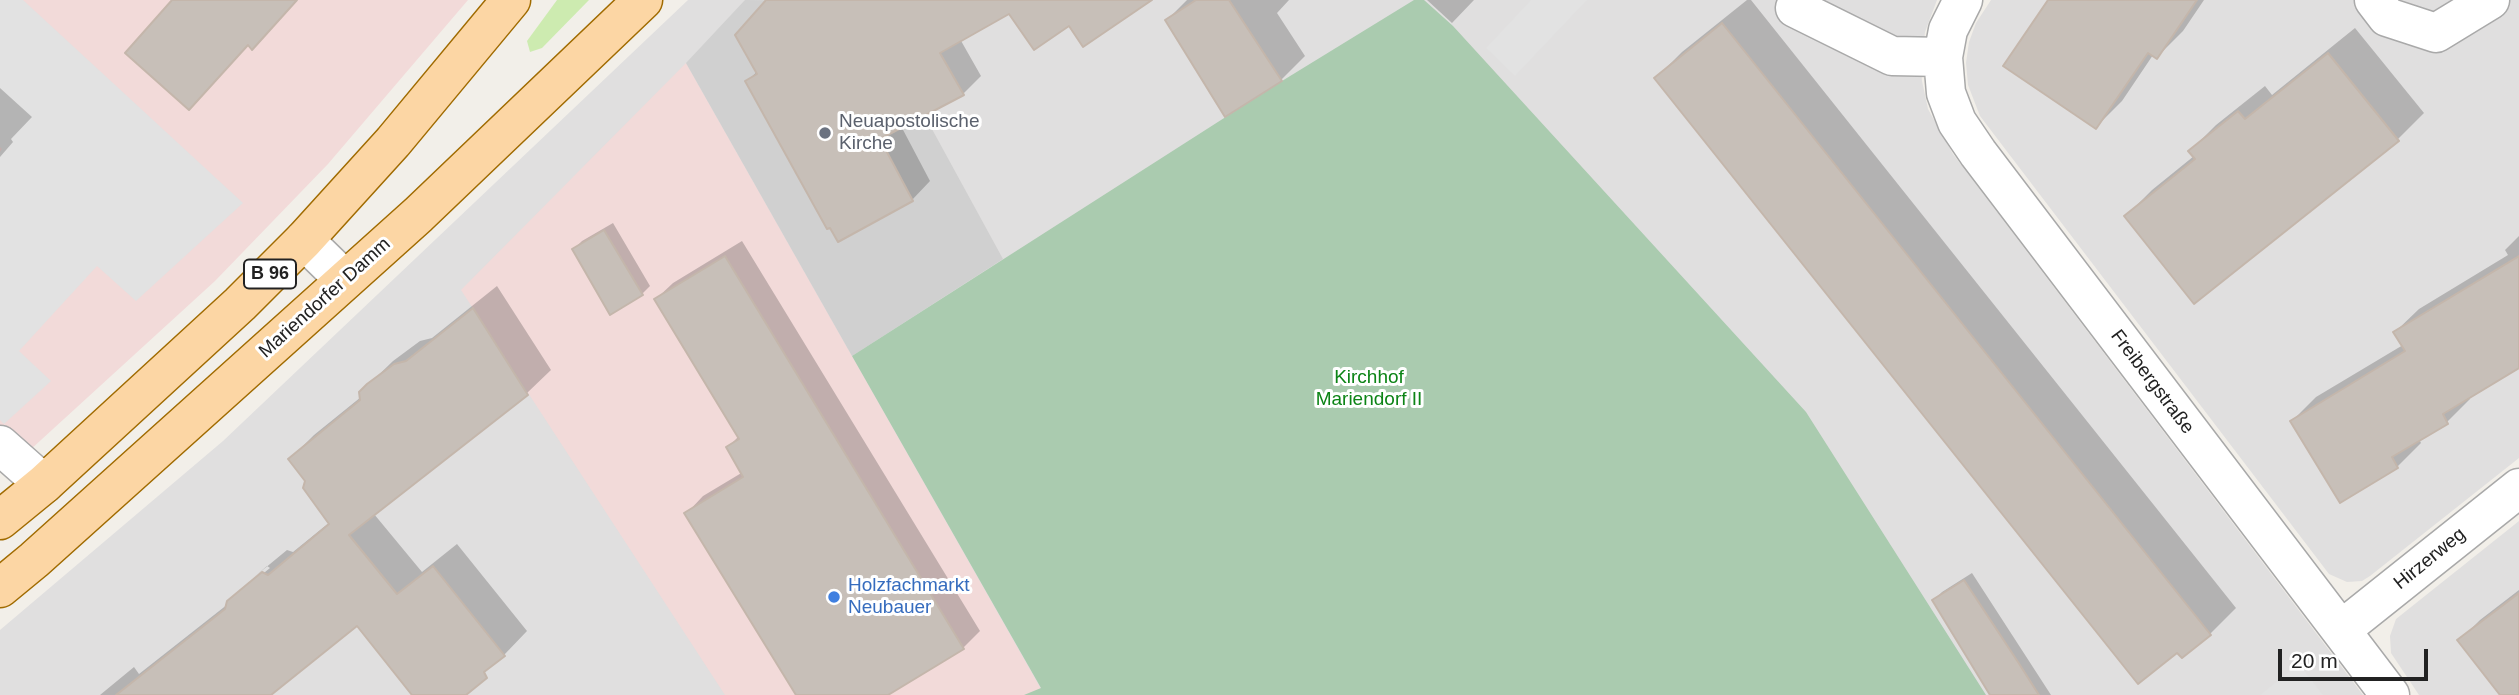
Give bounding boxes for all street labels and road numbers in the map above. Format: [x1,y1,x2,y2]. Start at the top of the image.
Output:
street label: Mariendorfer Damm [255,233,395,363]
road number: B 96 [244,260,296,288]
street label: Freibergstraße [2105,325,2199,439]
street label: Hirzerweg [2390,523,2470,595]

